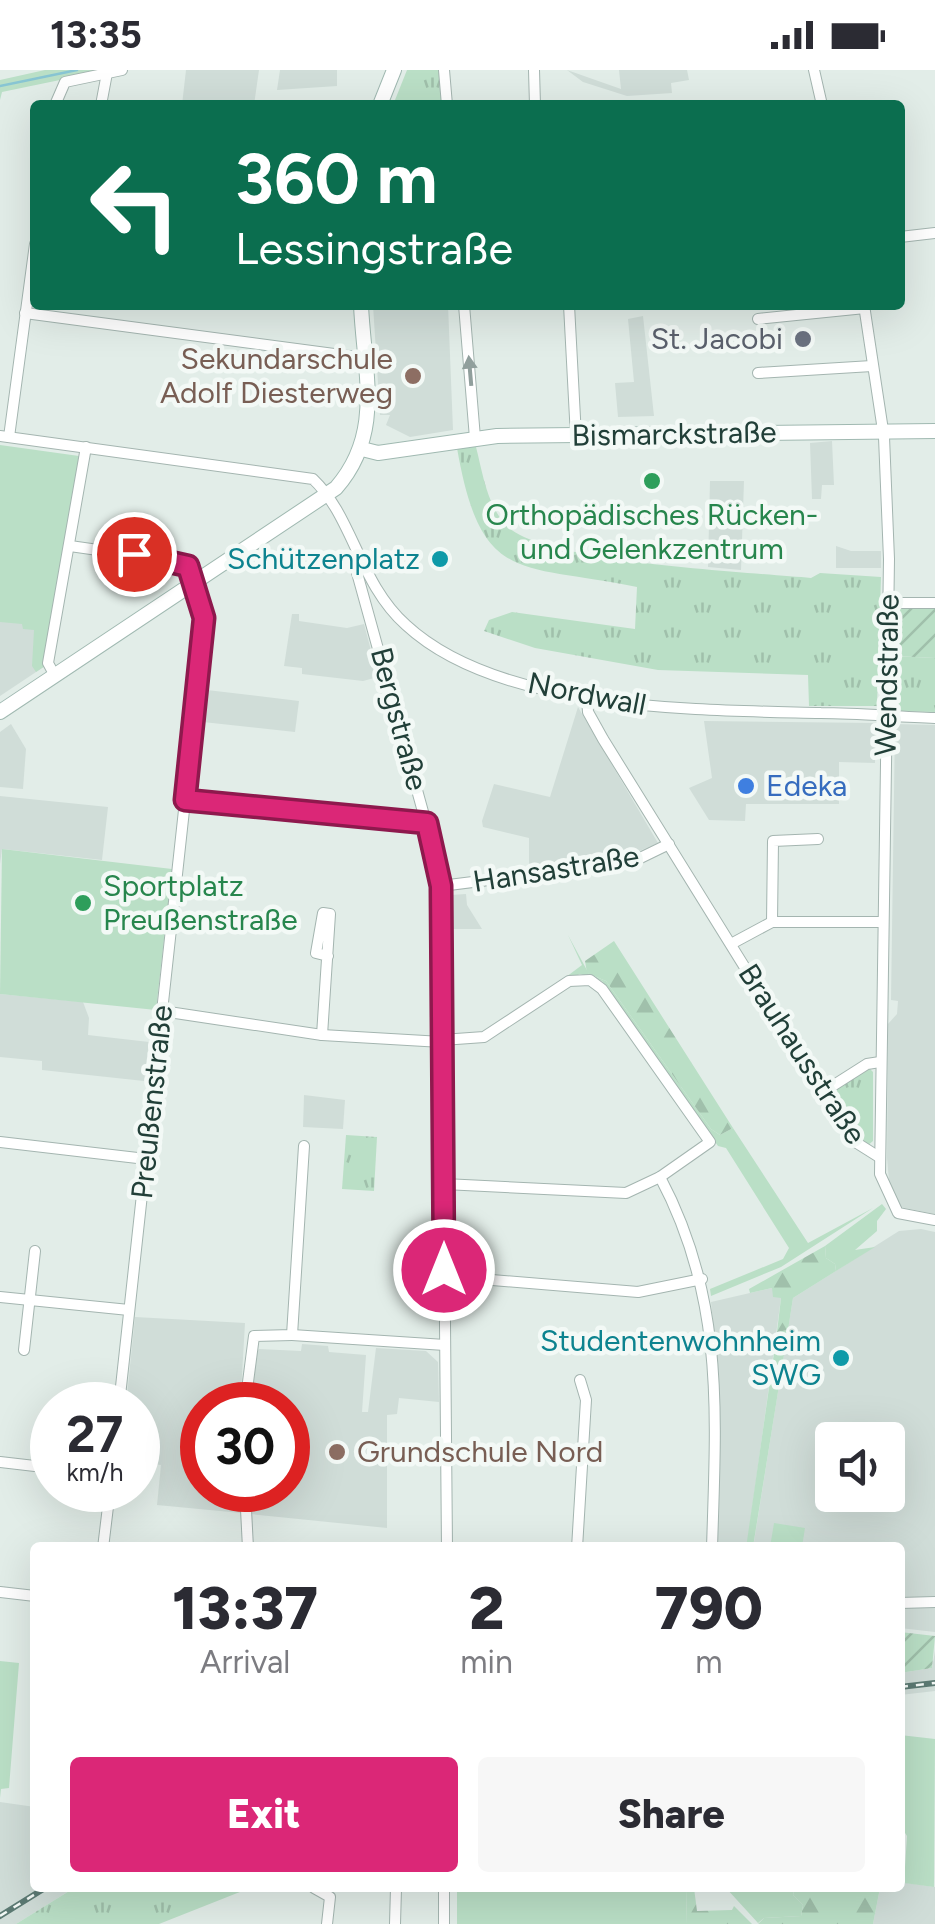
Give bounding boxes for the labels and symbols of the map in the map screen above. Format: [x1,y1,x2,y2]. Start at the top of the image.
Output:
place label: St. Jacobi [651,320,783,357]
marker: St. Jacobi [792,328,814,350]
place label: Sekundarschule Adolf Diesterweg [160,340,393,411]
one-way arrow [462,355,478,387]
marker: Sekundarschule Adolf Diesterweg [402,365,424,387]
street label: Bismarckstraße [571,413,777,454]
marker: Orthopädisches Rücken- und Gelenkzentrum [641,470,663,492]
place label: Orthopädisches Rücken- und Gelenkzentrum [486,496,818,567]
pin [92,512,177,597]
place label: Schützenplatz [227,540,420,577]
marker: Schützenplatz [429,548,451,570]
street label: Wendstraße [867,594,906,756]
street label: Bergstraße [363,643,436,794]
street label: Nordwall [525,664,650,723]
place label: Edeka [766,767,847,804]
marker: Edeka [735,775,757,797]
street label: Hansastraße [470,837,642,900]
place label: Sportplatz Preußenstraße [103,867,298,938]
marker: Sportplatz Preußenstraße [72,892,94,914]
street label: Brauhausstraße [730,957,874,1151]
street label: Preußenstraße [123,1003,180,1201]
position arrow [392,1218,496,1322]
place label: Studentenwohnheim SWG [540,1322,821,1393]
marker: Studentenwohnheim SWG [830,1347,852,1369]
speed limit sign: 30 [180,1382,310,1512]
place label: Grundschule Nord [357,1433,603,1470]
marker: Grundschule Nord [326,1441,348,1463]

